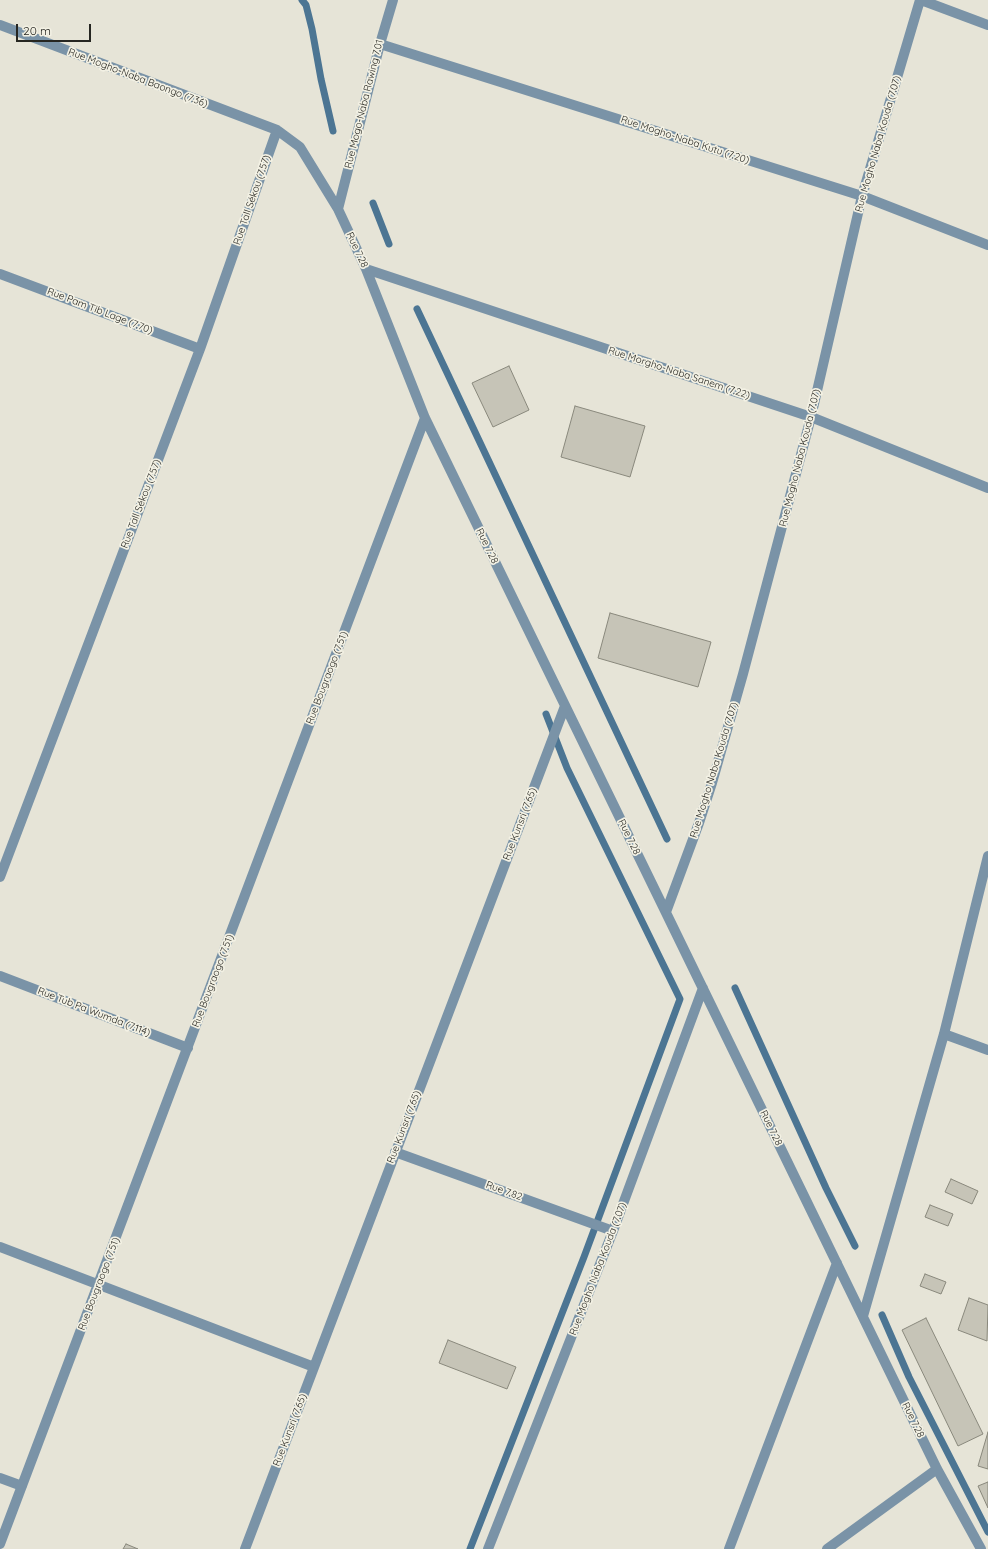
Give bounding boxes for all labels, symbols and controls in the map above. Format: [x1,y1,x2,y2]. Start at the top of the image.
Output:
scale bar [18,16,93,42]
text: 20 m [23,23,51,38]
street label: Rue Mogo-Naba Rawing 7.01 [342,38,386,170]
street label: Rue Mogho-Naba Baongo (7.36) [66,46,210,110]
street label: Rue Mogho Naba Kouda (7.07) [853,74,903,214]
street label: Rue Mogho-Naba Kutu (7.20) [619,114,751,166]
street label: Rue Tall Sékou (7.57) [231,153,273,247]
street label: Rue 7.28 [344,230,370,270]
street label: Rue Pam Tib Lage (7.70) [46,285,154,337]
street label: Rue Morgho-Naba Sanem (7.22) [606,344,752,402]
street label: Rue Mogho Naba Kouda (7.07) [777,388,823,528]
street label: Rue Tall Sékou (7.57) [118,458,164,550]
street label: Rue 7.28 [473,526,501,566]
street label: Rue Bougraogo (7.51) [304,630,350,726]
street label: Rue Mogho Naba Kouda (7.07) [688,701,740,839]
street label: Rue Kunsri (7.65) [501,786,539,862]
street label: Rue 7.28 [615,817,643,857]
street label: Rue Bougraogo (7.51) [190,933,236,1029]
street label: Rue Tub Pa Wumda (7.114) [36,985,152,1039]
street label: Rue Kunsri (7.65) [385,1089,423,1165]
street label: Rue 7.28 [757,1108,785,1148]
street label: Rue 7.82 [484,1179,524,1203]
street label: Rue Mogho Naba Kouda (7.07) [567,1201,629,1337]
street label: Rue Bougraogo (7.51) [76,1236,122,1332]
street label: Rue Kunsri (7.65) [271,1392,309,1468]
street label: Rue 7.28 [899,1400,927,1440]

